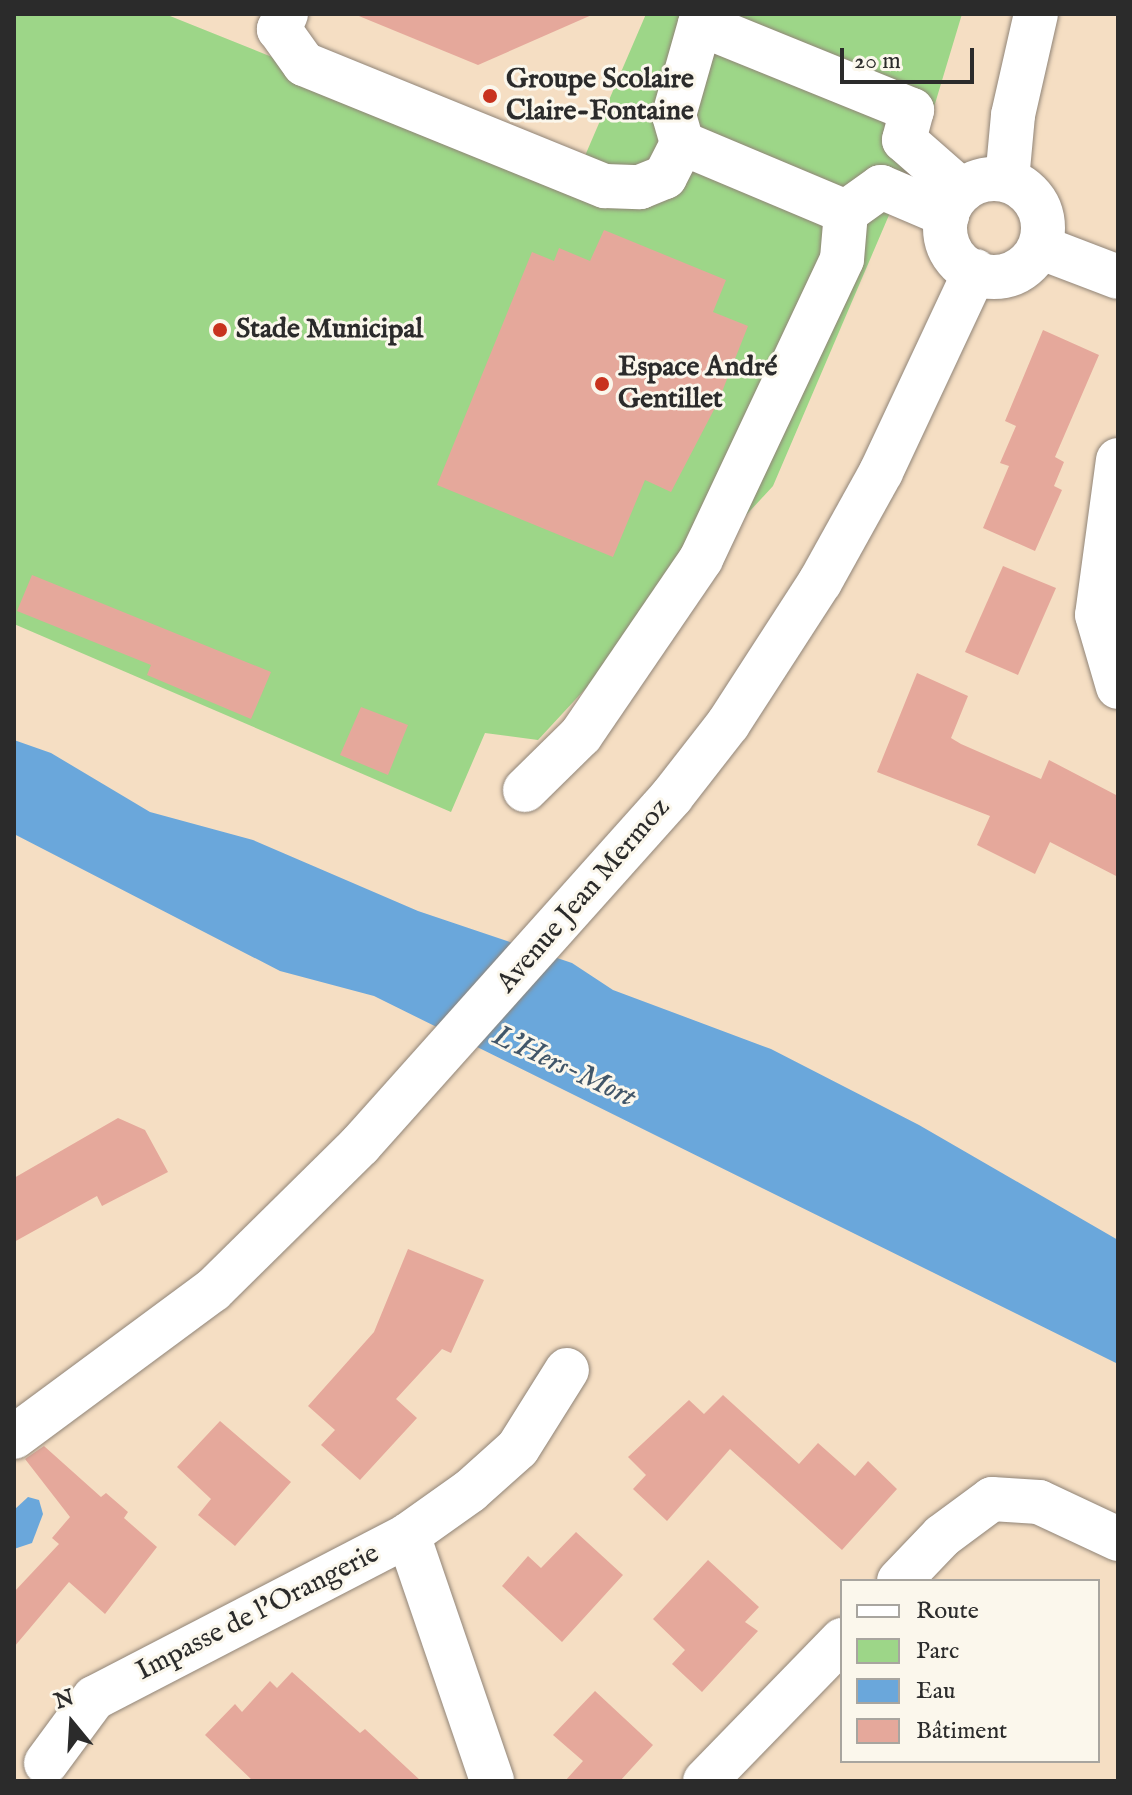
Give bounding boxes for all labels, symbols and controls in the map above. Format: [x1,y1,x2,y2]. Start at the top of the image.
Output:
scale bar [844,32,978,82]
text: 20 m [854,46,901,77]
place label: Groupe Scolaire Claire-Fontaine [506,63,694,129]
marker: Groupe Scolaire Claire-Fontaine [481,87,499,105]
place label: Stade Municipal [236,313,423,347]
marker: Stade Municipal [211,321,229,339]
place label: Espace André Gentillet [618,351,777,417]
marker: Espace André Gentillet [593,375,611,393]
street label: Avenue Jean Mermoz [490,792,678,1000]
water label: L'Hers-Mort [487,1018,641,1116]
street label: Impasse de l'Orangerie [131,1537,385,1689]
legend [840,1579,1100,1763]
text: Route [916,1596,979,1627]
text: Parc [916,1636,959,1667]
text: Eau [916,1676,955,1707]
north arrow [32,1683,112,1763]
text: N [51,1684,78,1716]
text: Bâtiment [916,1716,1007,1747]

